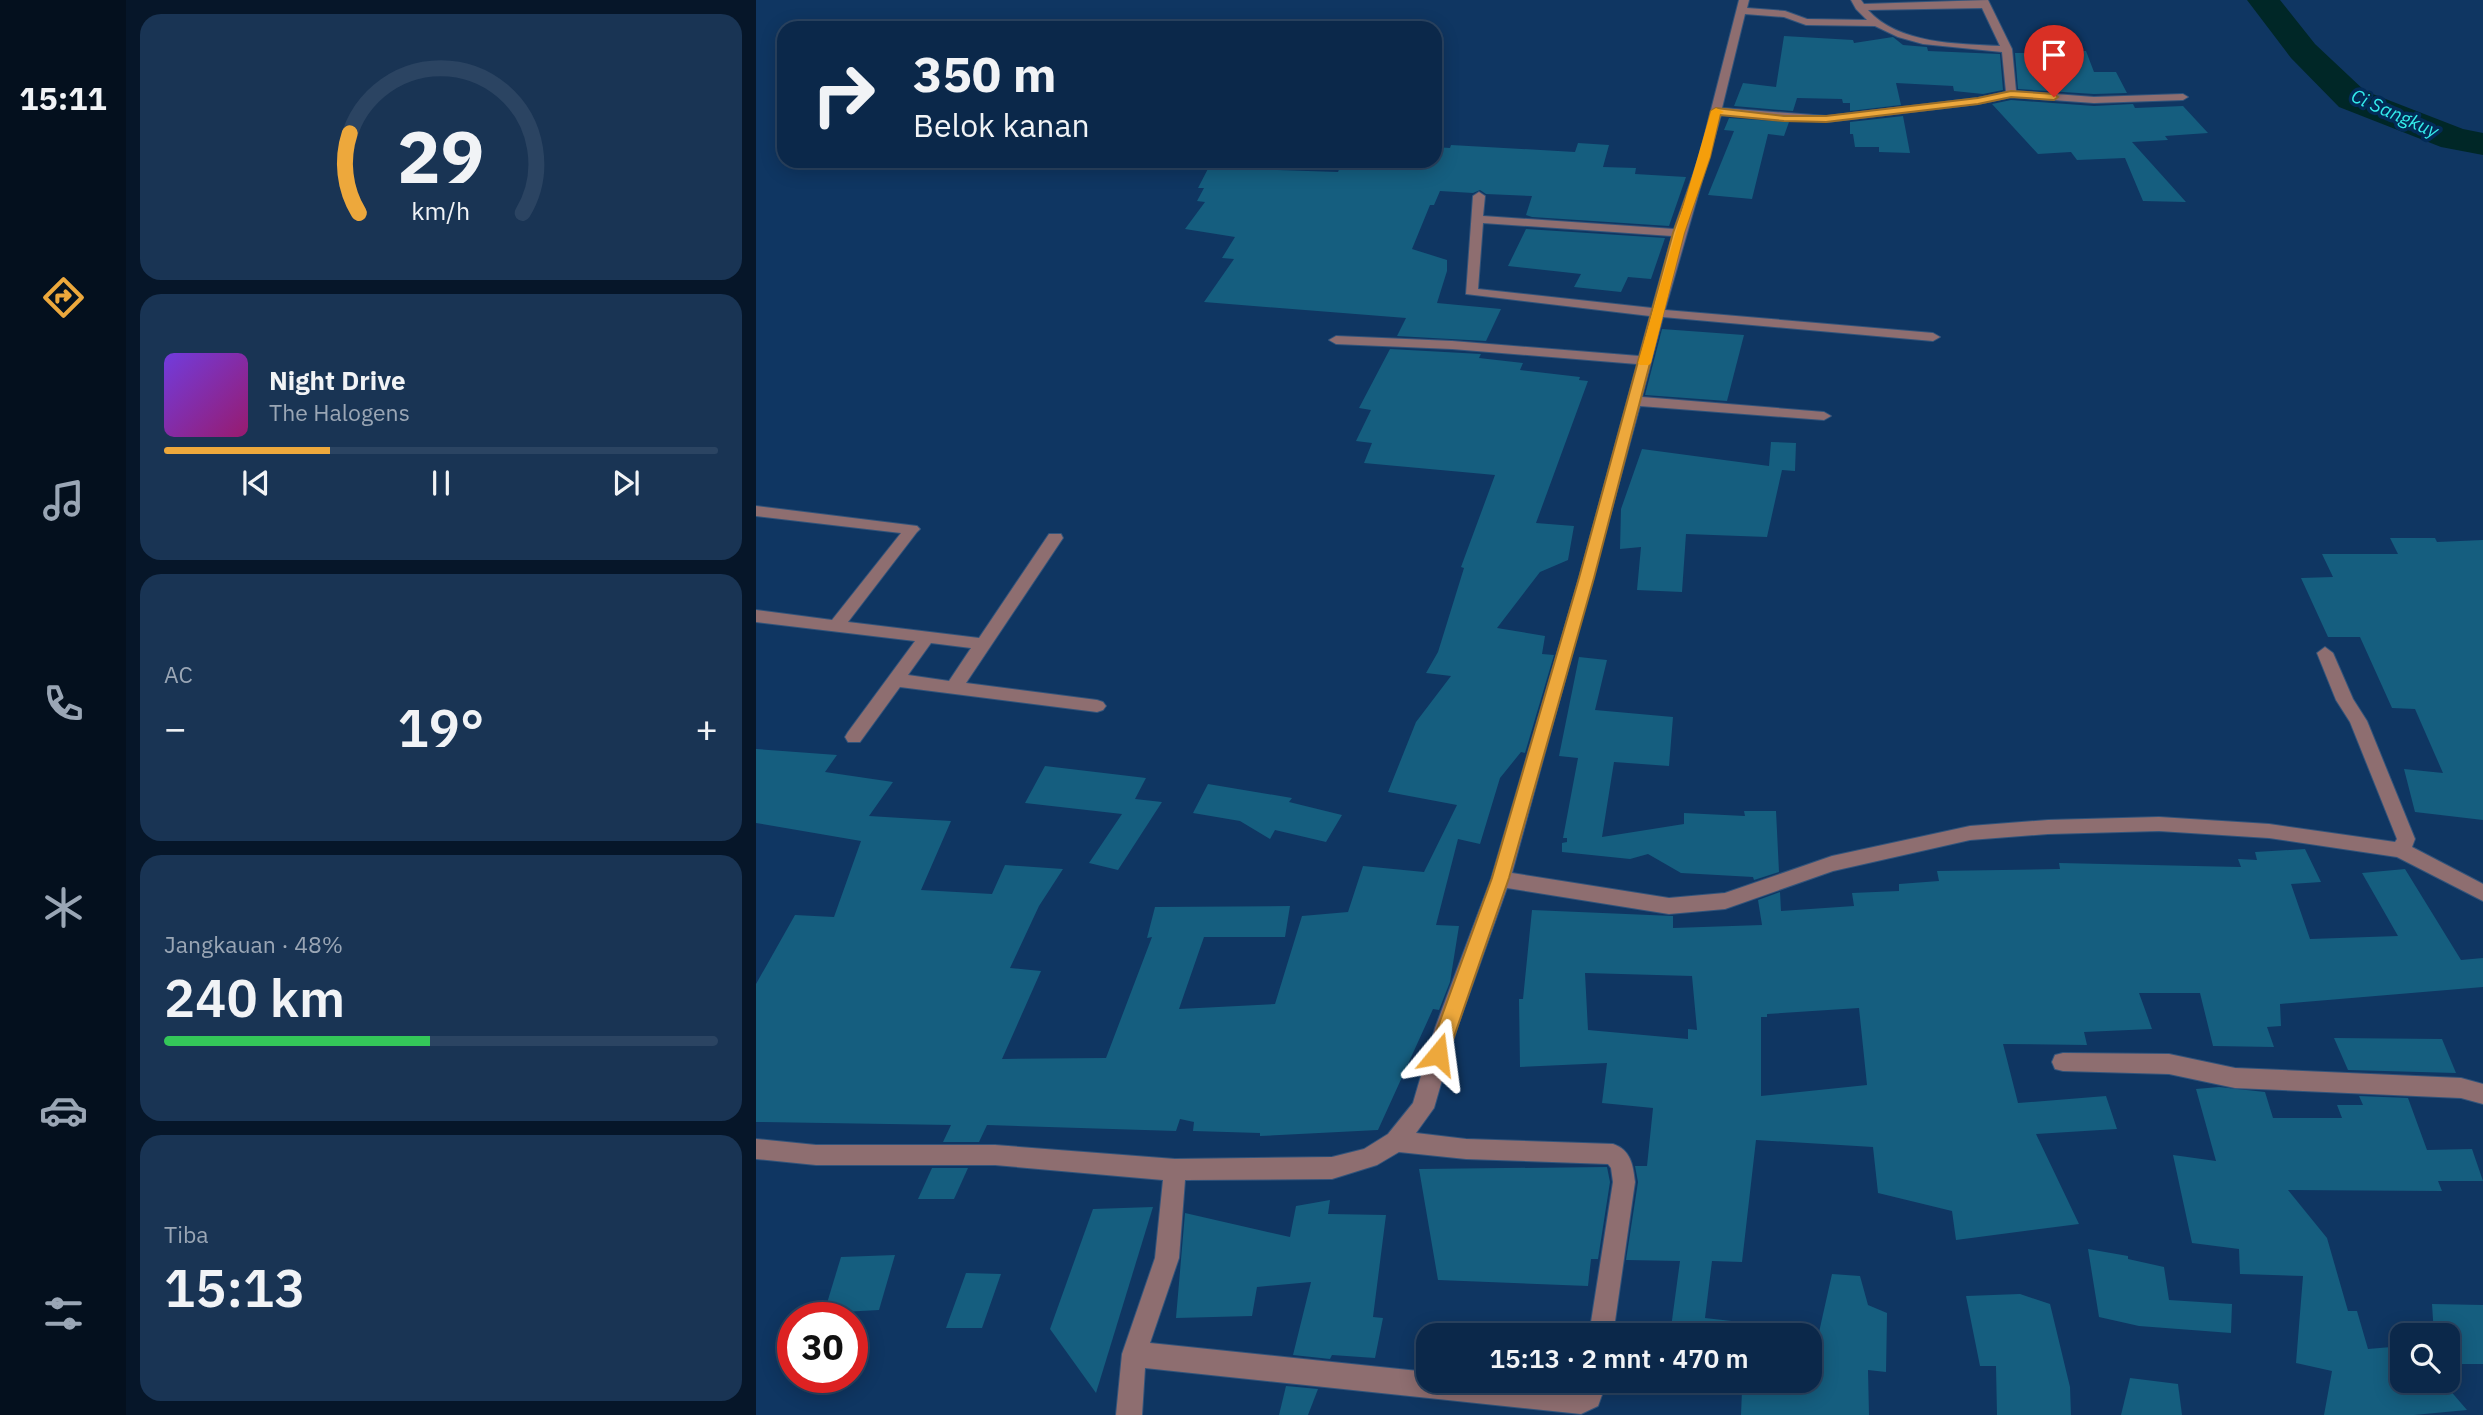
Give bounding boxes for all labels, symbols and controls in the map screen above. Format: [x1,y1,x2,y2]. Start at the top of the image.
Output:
pin [2024,25,2084,97]
icon: arrive [2035,36,2073,74]
text: 350 m [913,42,1057,105]
icon: right [798,49,889,140]
text: 15:11 [19,77,107,119]
water label: Ci Sangkuy [2348,83,2443,143]
text: Belok kanan [913,104,1090,146]
text: 29 [397,108,485,203]
text: km/h [412,194,470,227]
icon: directions [39,273,88,322]
text: Night Drive [269,363,406,397]
text: The Halogens [269,397,410,427]
icon: previous [237,464,275,502]
icon: pause [422,464,460,502]
icon: next [607,464,645,502]
icon: music [39,476,88,525]
text: AC [164,659,193,689]
icon: phone [39,679,88,728]
text: 19° [398,694,484,761]
text: − [164,703,187,752]
text: + [695,703,718,752]
icon: climate [39,883,88,932]
text: Jangkauan · 48% [164,929,343,959]
text: 240 km [164,964,345,1031]
position arrow [1401,1017,1475,1091]
icon: car [39,1086,88,1135]
text: Tiba [164,1219,209,1249]
text: 15:13 [164,1254,305,1321]
icon: filters [39,1289,88,1338]
speed limit sign: 30 [777,1302,868,1393]
map controls [2390,1323,2460,1393]
button: search [2390,1323,2460,1393]
text: 15:13 · 2 mnt · 470 m [1489,1341,1749,1375]

